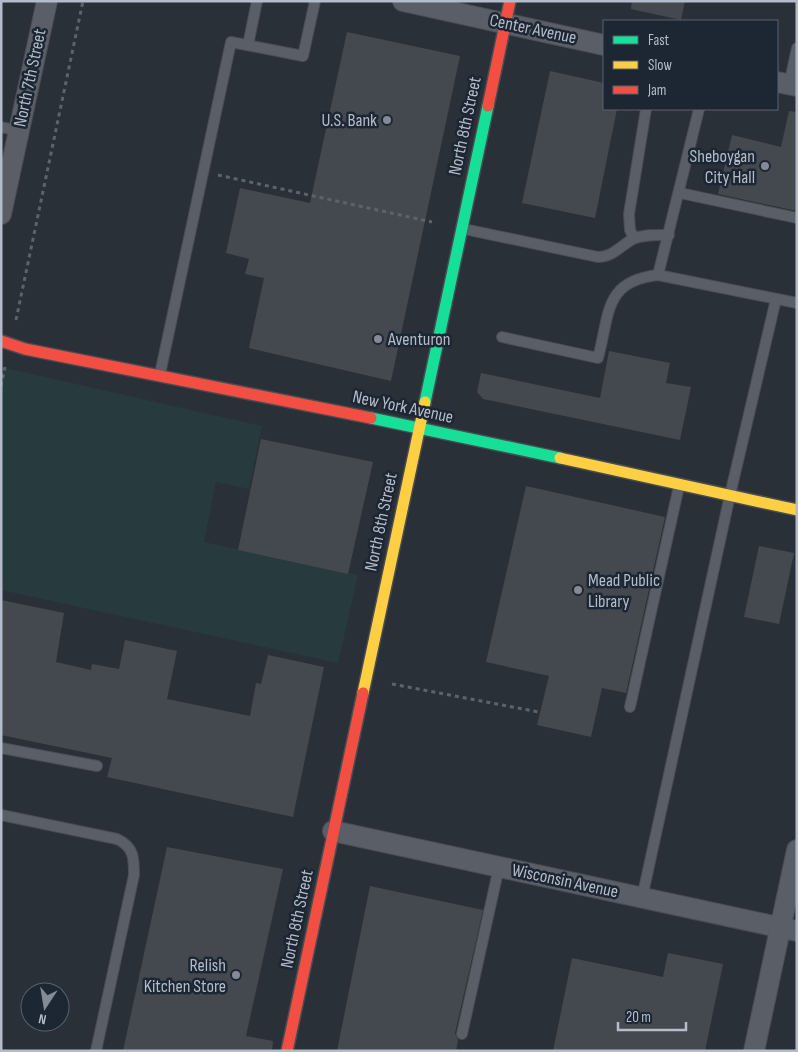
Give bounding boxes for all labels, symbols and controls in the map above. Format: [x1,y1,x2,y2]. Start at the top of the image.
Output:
street label: Center Avenue [488,10,578,48]
legend [603,20,778,110]
street label: North 7th Street [9,27,51,129]
text: Fast [648,31,670,50]
text: Slow [648,56,672,75]
street label: North 8th Street [444,74,486,177]
text: Jam [647,81,666,100]
place label: U.S. Bank [322,110,377,131]
marker: U.S. Bank [381,114,393,126]
place label: Sheboygan City Hall [689,146,755,188]
marker: Sheboygan City Hall [759,160,771,172]
place label: Aventuron [387,329,450,350]
marker: Aventuron [372,333,384,345]
street label: New York Avenue [351,386,455,428]
street label: North 8th Street [360,470,402,573]
place label: Mead Public Library [588,570,660,612]
marker: Mead Public Library [572,584,584,596]
street label: Wisconsin Avenue [510,859,620,903]
street label: North 8th Street [276,867,318,970]
place label: Relish Kitchen Store [144,955,226,997]
marker: Relish Kitchen Store [230,969,242,981]
north arrow [20,982,70,1032]
scale bar [618,1000,686,1032]
text: 20 m [626,1008,651,1027]
text: N [37,1010,48,1028]

